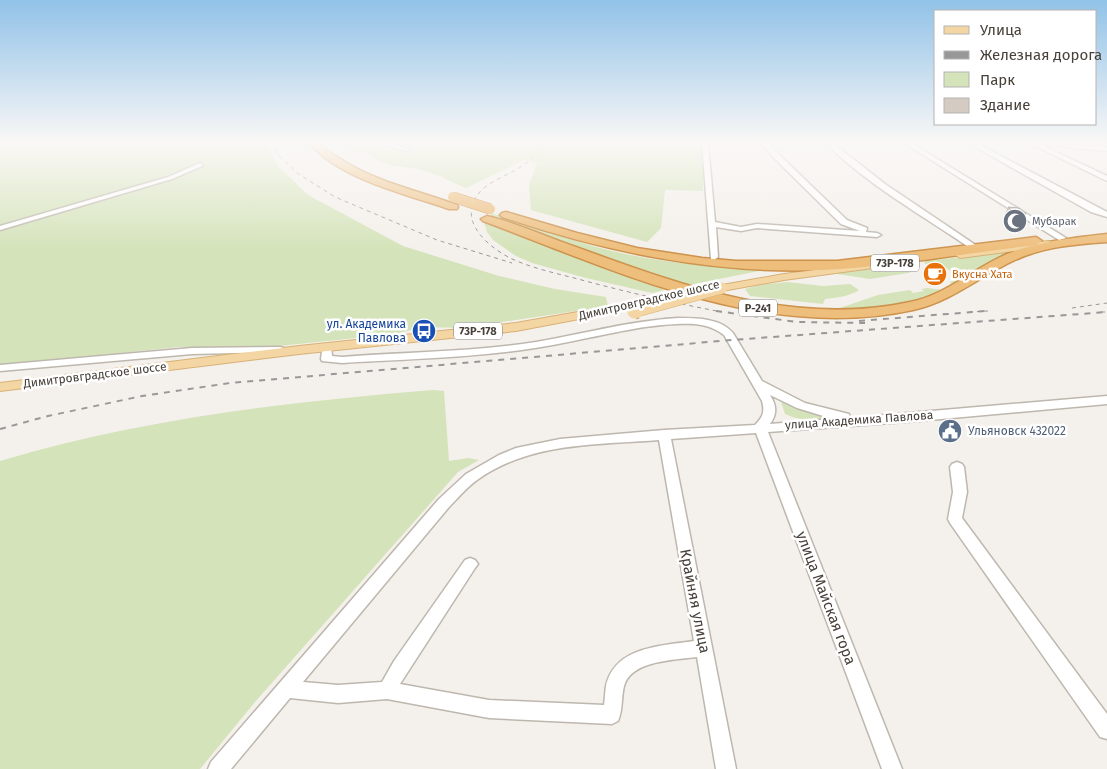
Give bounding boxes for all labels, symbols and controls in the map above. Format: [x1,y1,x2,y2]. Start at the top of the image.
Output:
legend [934,10,1097,125]
text: Улица [980,21,1022,39]
text: Железная дорога [980,46,1102,64]
text: Парк [980,71,1015,89]
text: Здание [980,96,1030,114]
mosque icon: Мубарак [1002,208,1028,234]
place label: Мубарак [1032,215,1077,228]
road number: 73Р-178 [871,254,919,272]
cafe icon: Вкусна Хата [922,261,948,287]
place label: Вкусна Хата [952,268,1013,281]
street label: Димитровградское шоссе [576,277,721,323]
road number: Р-241 [739,300,777,316]
place label: ул. Академика Павлова [327,317,406,345]
bus stop icon: ул. Академика Павлова [411,318,437,344]
road number: 73Р-178 [454,322,502,340]
street label: Димитровградское шоссе [22,359,167,391]
street label: улица Академика Павлова [784,408,934,432]
public building icon: Ульяновск 432022 [937,418,963,444]
place label: Ульяновск 432022 [968,424,1066,438]
street label: улица Майская гора [792,529,860,667]
street label: Крайняя улица [676,547,714,655]

